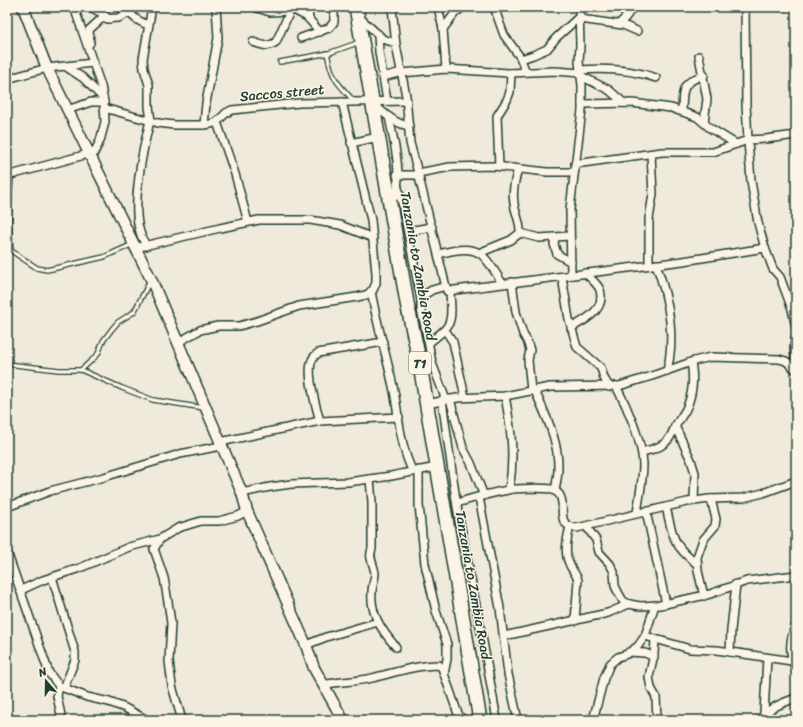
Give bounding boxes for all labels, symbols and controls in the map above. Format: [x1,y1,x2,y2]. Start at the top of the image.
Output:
street label: Saccos street [239,77,325,109]
street label: Tanzania to Zambia Road [393,189,444,344]
road number: T1 [409,352,431,374]
street label: Tanzania to Zambia Road [448,508,499,663]
north arrow [26,661,66,701]
text: N [35,662,50,683]

